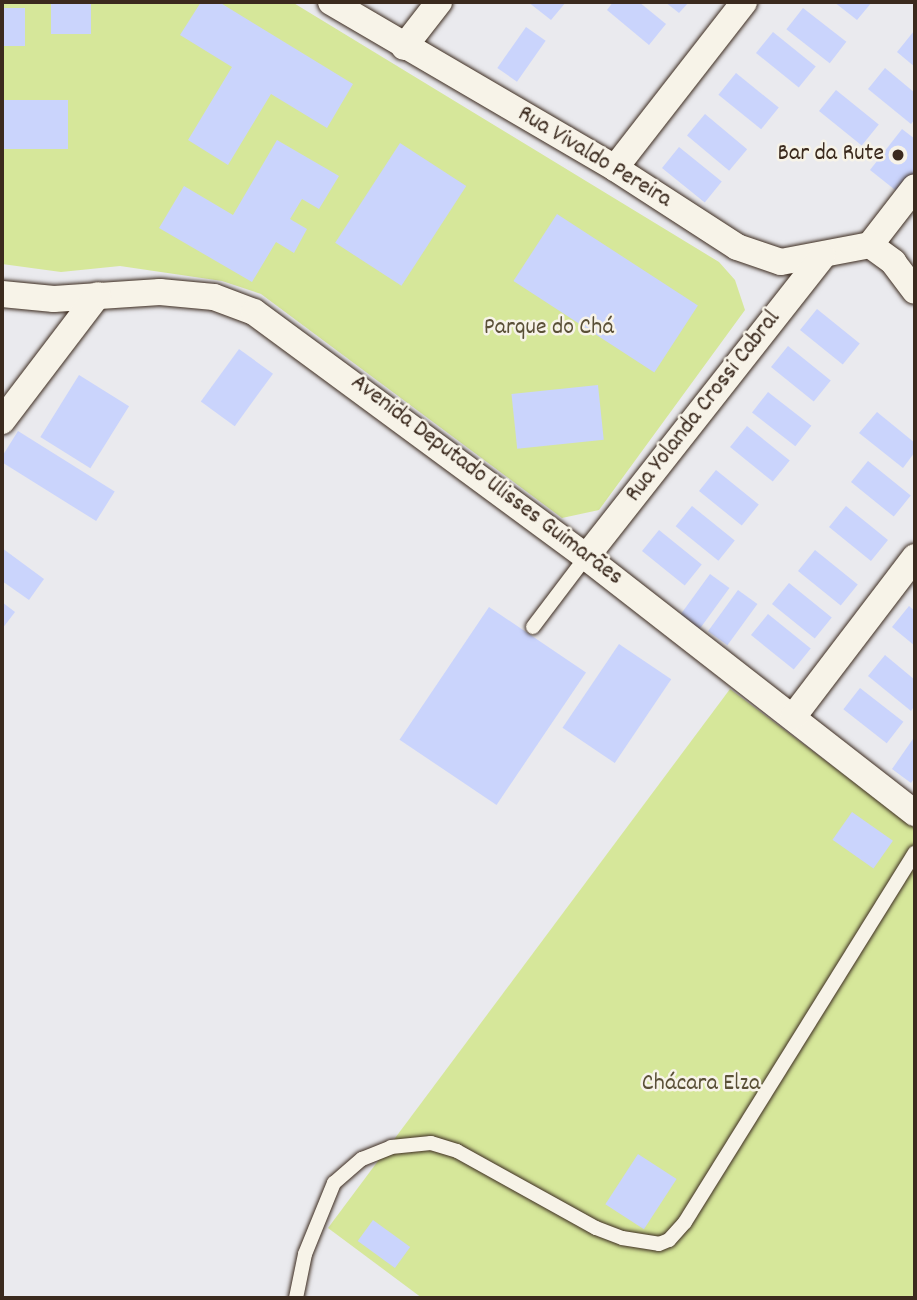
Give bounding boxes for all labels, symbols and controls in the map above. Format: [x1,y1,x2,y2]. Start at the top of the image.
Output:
street label: Rua Vivaldo Pereira [512,101,676,215]
place label: Bar da Rute [778,141,884,169]
marker: Bar da Rute [890,147,906,163]
street label: Rua Yolanda Crossi Cabral [620,305,788,509]
park label: Parque do Chá [484,315,614,343]
street label: Avenida Deputado Ulisses Guimarães [344,369,628,593]
park label: Chácara Elza [642,1071,760,1099]

